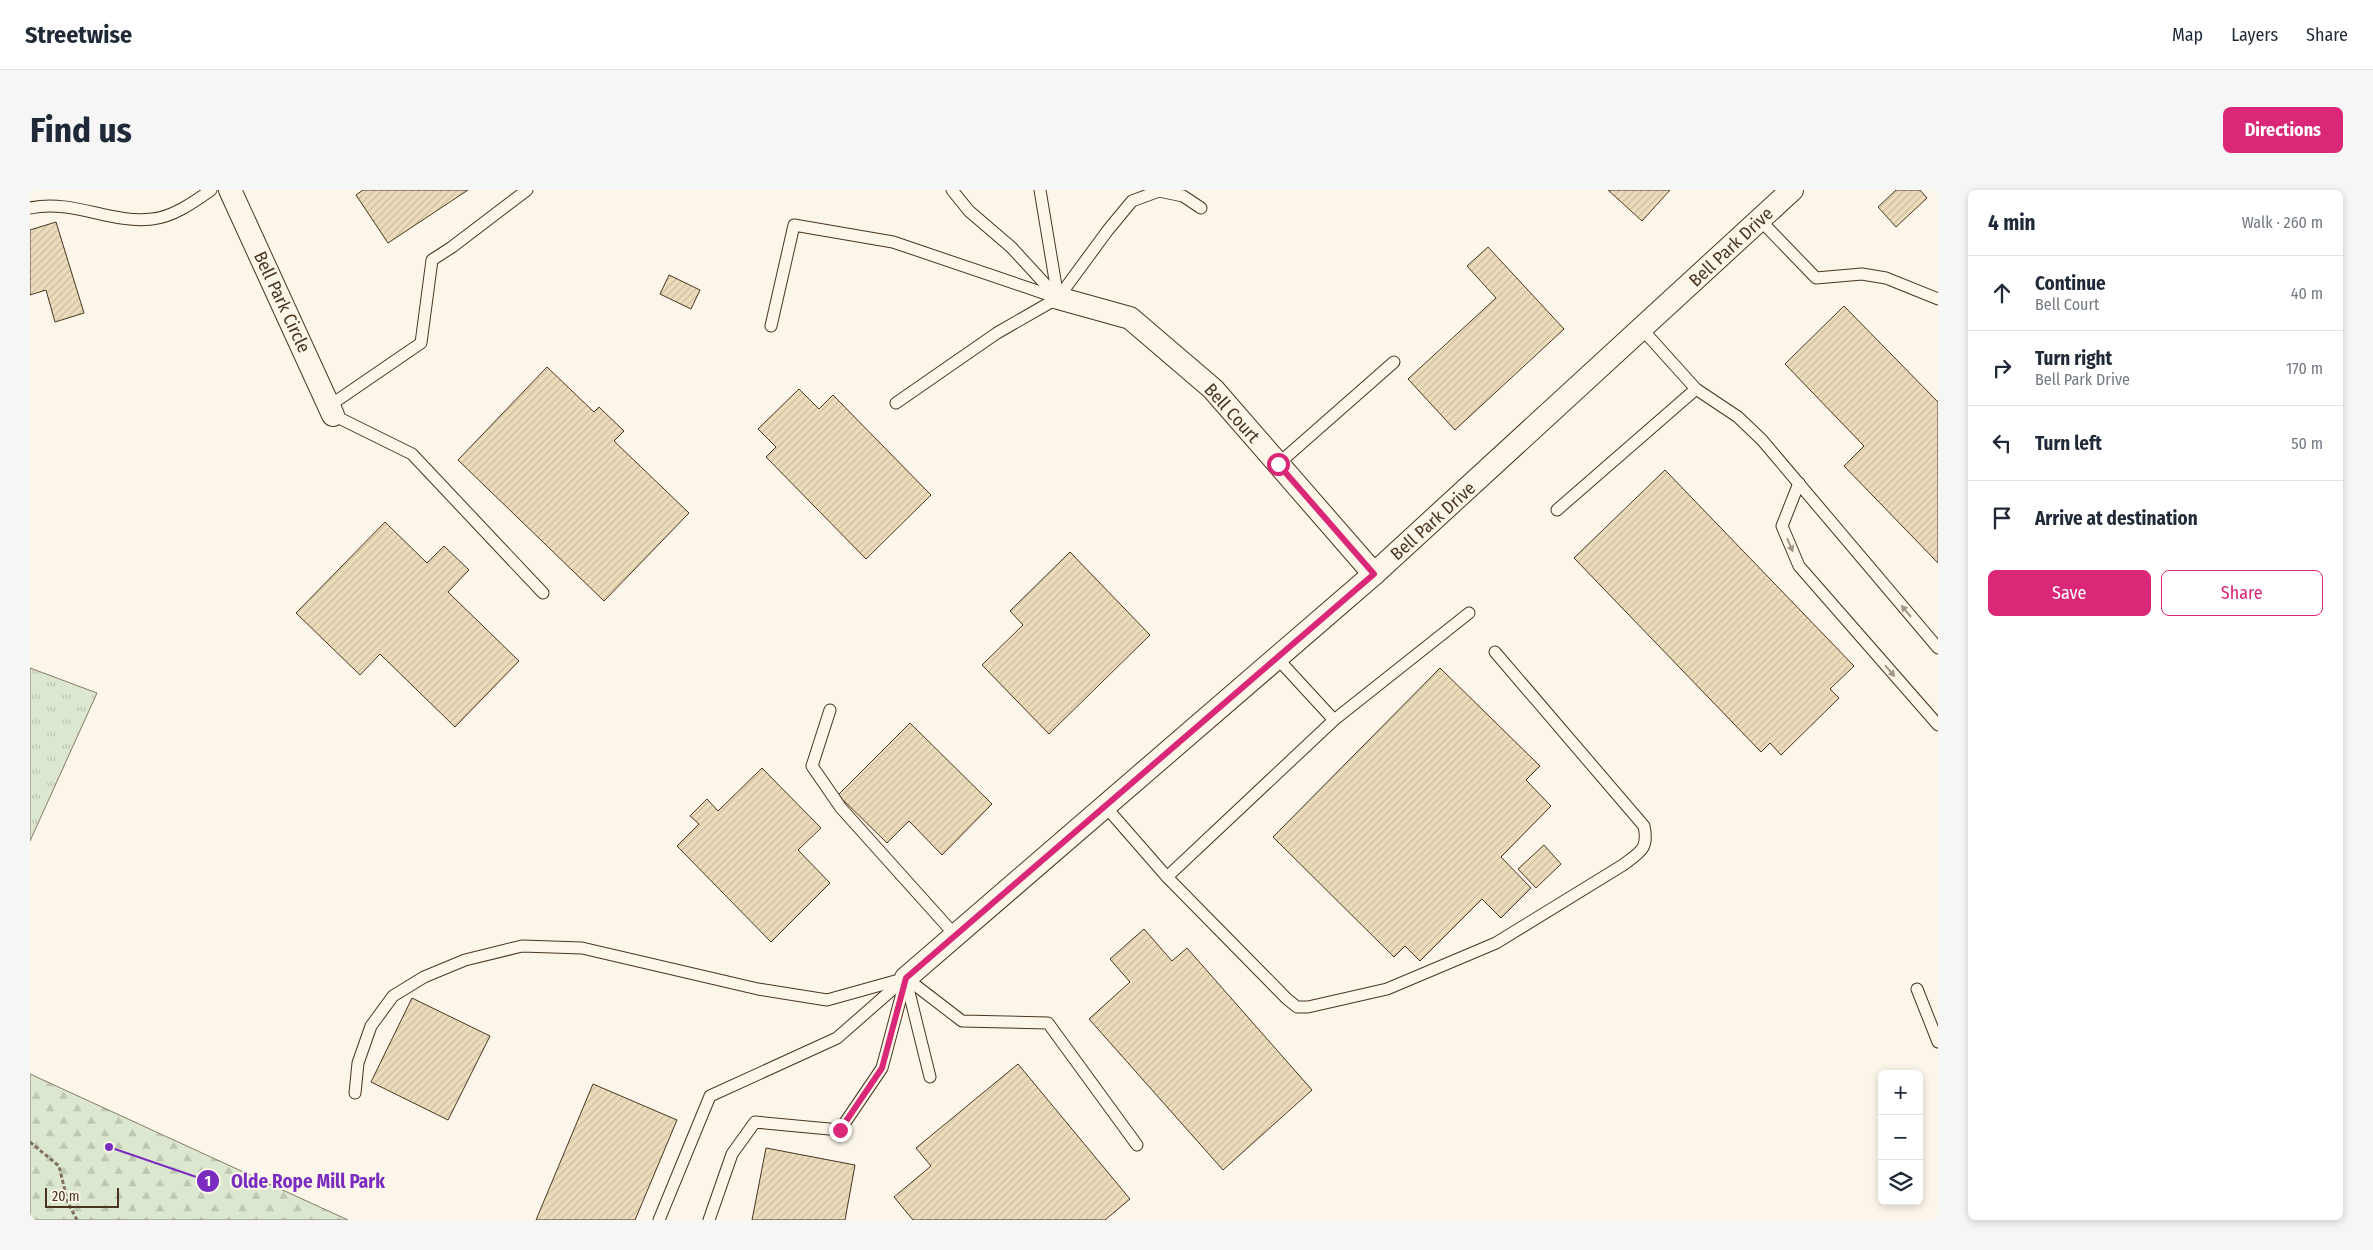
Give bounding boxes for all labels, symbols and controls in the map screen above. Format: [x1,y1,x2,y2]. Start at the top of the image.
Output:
text: Streetwise [25,21,132,49]
text: Map [2172,24,2203,46]
text: Layers [2231,24,2278,46]
text: Share [2306,24,2348,46]
button: Directions [2223,107,2343,153]
text: Find us [30,109,132,151]
street label: Bell Park Drive [1684,202,1778,291]
text: 4 min [1988,210,2036,236]
text: Walk · 260 m [2242,213,2323,232]
street label: Bell Park Circle [249,248,315,356]
text: Continue [2035,272,2106,295]
icon: ahead [1988,279,2016,307]
text: 40 m [2291,284,2323,303]
text: Bell Court [2035,295,2099,314]
text: Turn right [2035,347,2112,370]
icon: right [1988,354,2016,382]
text: 170 m [2286,359,2323,378]
text: Bell Park Drive [2035,370,2130,389]
street label: Bell Court [1200,379,1264,447]
icon: left [1988,429,2016,457]
text: Turn left [2035,432,2102,455]
text: 50 m [2291,434,2323,453]
route start [1267,453,1290,476]
street label: Bell Park Drive [1386,477,1480,565]
icon: arrive [1988,504,2016,532]
text: Arrive at destination [2035,507,2198,530]
one-way arrow [1787,537,1794,552]
button: Save [1988,570,2151,616]
button: Share [2161,570,2323,616]
one-way arrow [1901,605,1912,618]
one-way arrow [1884,665,1896,677]
map controls [1878,1070,1923,1205]
button: + [1878,1070,1923,1115]
button: − [1878,1115,1923,1160]
route end [829,1119,852,1142]
button: layers [1878,1160,1923,1205]
callout: Olde Rope Mill Park [196,1164,395,1198]
text: Olde Rope Mill Park [231,1170,385,1193]
text: 1 [205,1172,211,1190]
scale bar [45,1185,119,1208]
text: 20 m [52,1188,80,1205]

